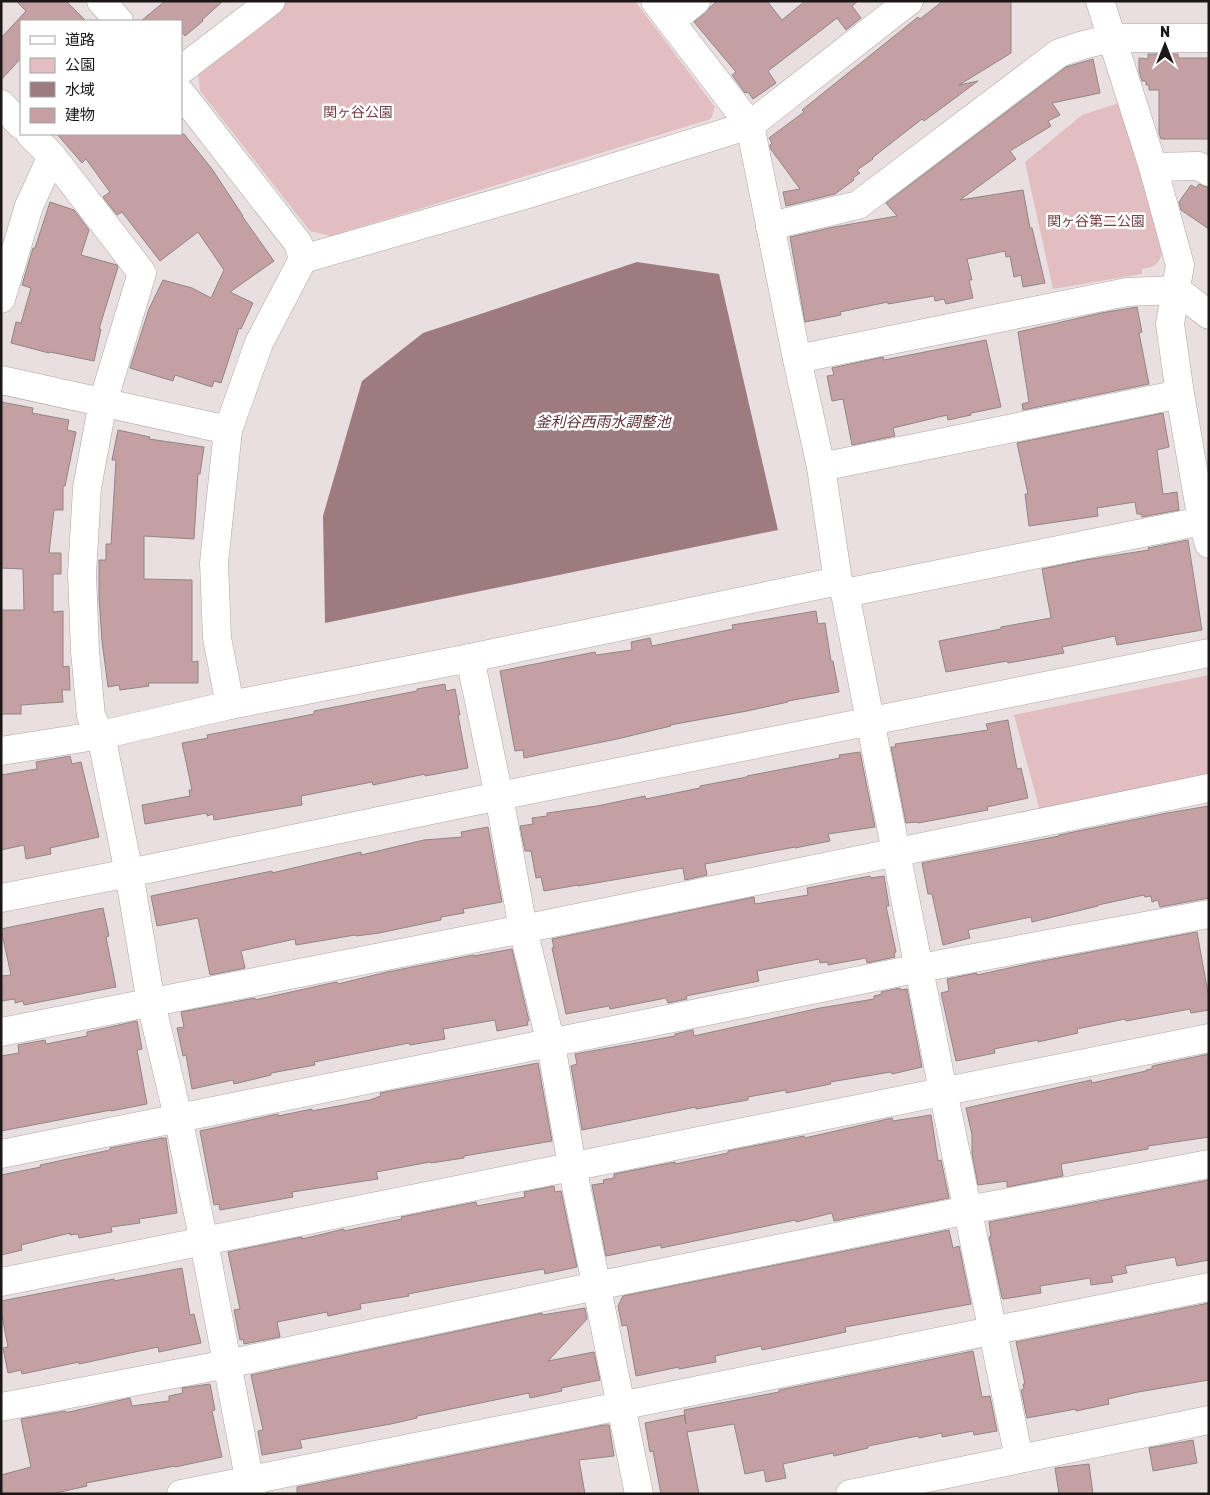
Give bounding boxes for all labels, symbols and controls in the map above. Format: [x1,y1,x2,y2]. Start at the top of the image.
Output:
legend [20,20,182,135]
north arrow [1140,20,1190,70]
text: N [1160,24,1170,41]
text: 道路 [65,31,95,49]
text: 公園 [65,56,95,74]
text: 水域 [65,81,95,99]
park label: 関ヶ谷公園 [323,104,393,121]
text: 建物 [65,106,95,124]
park label: 関ヶ谷第二公園 [1047,213,1145,230]
water label: 釜利谷西雨水調整池 [535,413,672,431]

